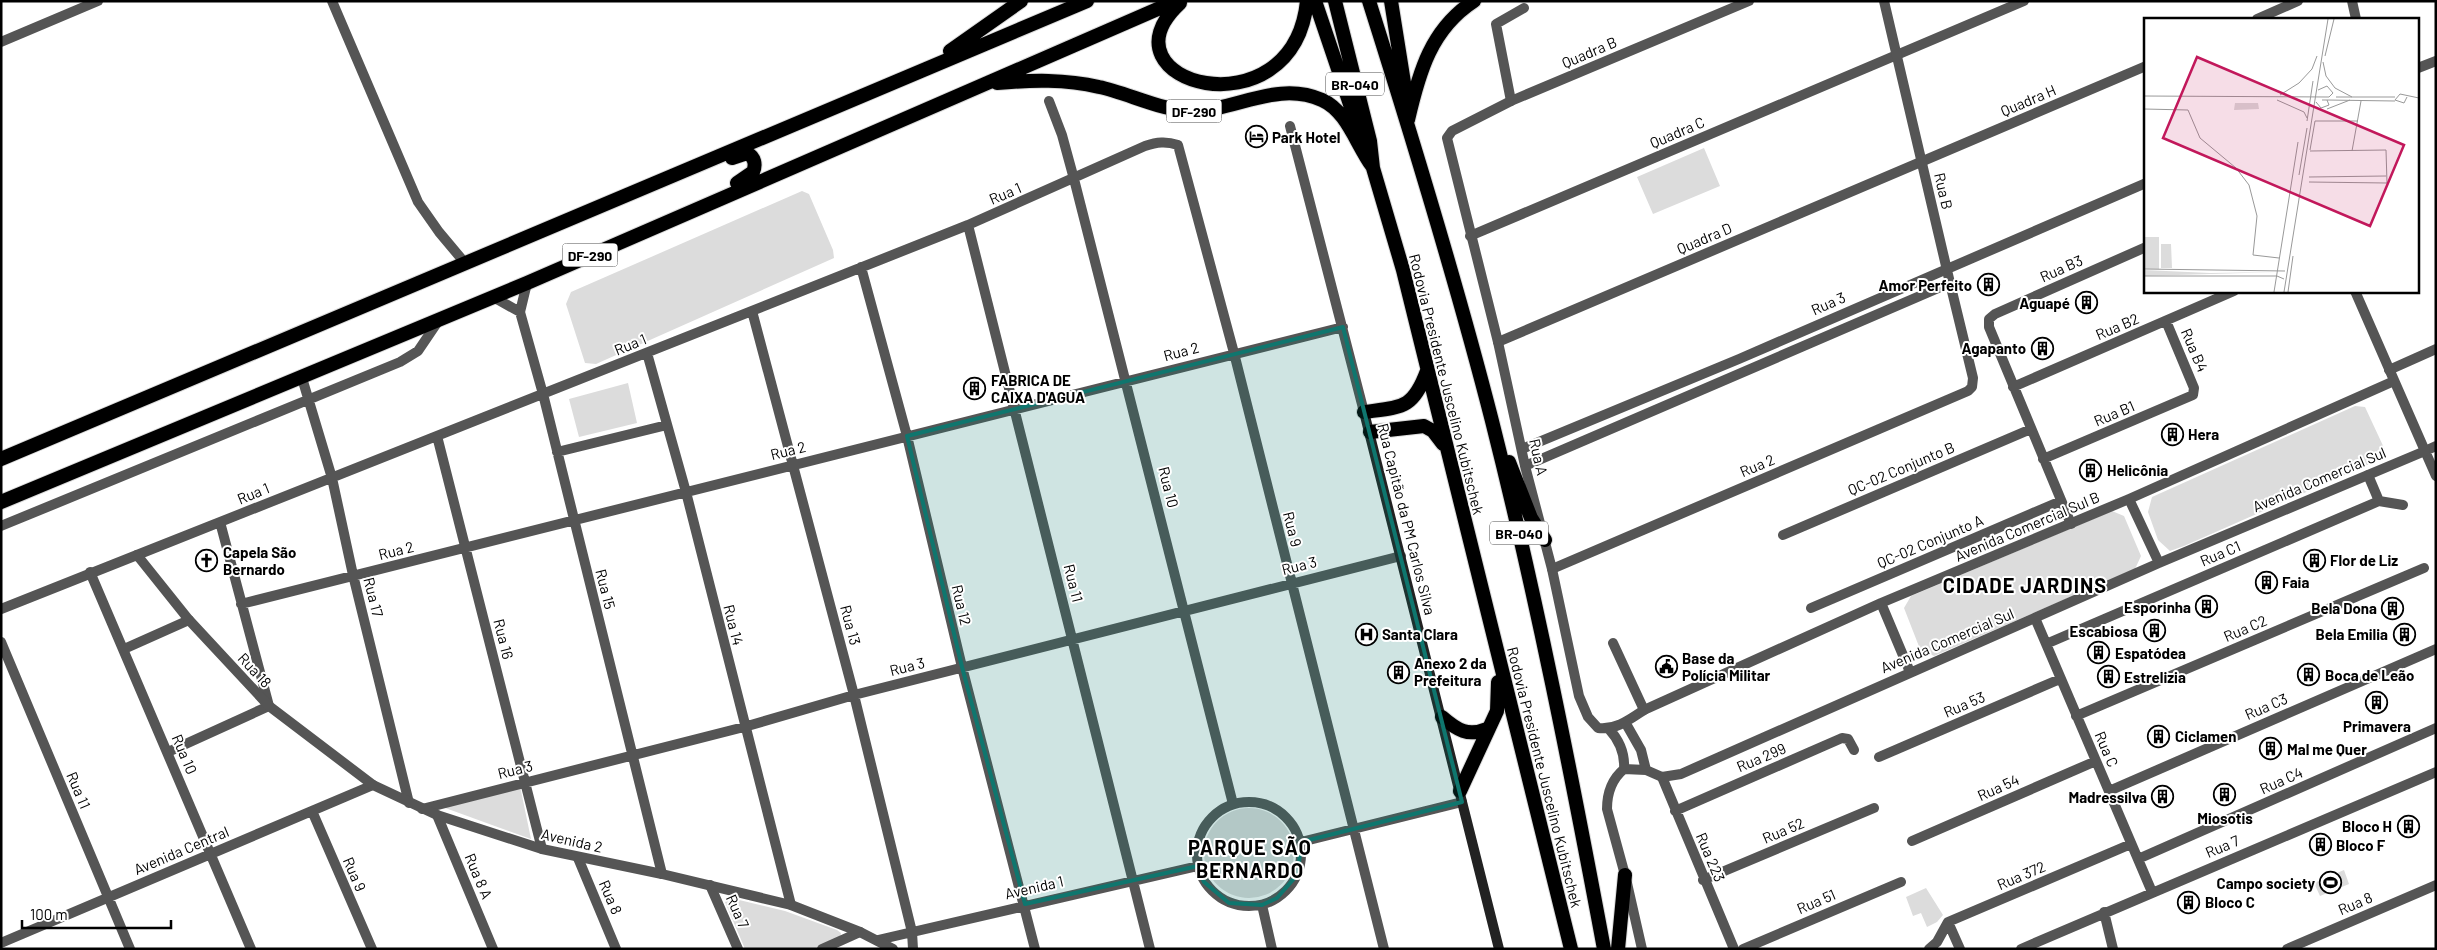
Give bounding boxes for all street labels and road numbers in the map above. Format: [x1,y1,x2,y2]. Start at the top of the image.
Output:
street label: Quadra B [1559,32,1619,72]
road number: BR-040 [1326,72,1384,96]
street label: Quadra H [1998,80,2058,120]
road number: DF-290 [1166,100,1222,122]
street label: Quadra C [1647,112,1707,152]
street label: Rua B [1931,171,1957,211]
street label: Rua 1 [986,178,1024,208]
street label: Quadra D [1674,218,1734,258]
road number: DF-290 [562,244,618,266]
street label: Rua B3 [2037,251,2085,285]
street label: Rodovia Presidente Juscelino Kubitschek [1406,252,1488,517]
street label: Rua 3 [1808,288,1848,318]
street label: Rua B2 [2093,309,2141,343]
street label: Rua B4 [2178,326,2212,374]
street label: Rua 1 [611,329,649,359]
street label: Rua 2 [1161,338,1201,364]
street label: Rua B1 [2091,396,2137,430]
street label: Rua Capitão da PM Carlos Silva [1374,421,1440,617]
street label: Rua 2 [768,437,808,463]
street label: Rua A [1526,437,1552,477]
street label: QC-02 Conjunto B [1845,437,1957,499]
street label: Avenida Comercial Sul [2250,443,2388,515]
street label: Rua 2 [1737,450,1777,480]
street label: Rua 10 [1155,465,1183,509]
street label: Rua 1 [234,478,272,508]
street label: Avenida Comercial Sul B [1952,487,2102,565]
street label: Rua 9 [1280,510,1306,548]
street label: QC-02 Conjunto A [1874,510,1986,572]
road number: BR-040 [1490,522,1548,544]
street label: Rua C1 [2197,536,2243,570]
street label: Rua 2 [376,537,416,563]
street label: Rua 3 [1280,552,1318,578]
street label: Rua 11 [1061,562,1087,604]
street label: Rua 15 [592,567,620,611]
street label: Rua 17 [360,575,388,619]
street label: Rua 12 [949,583,975,627]
street label: Rua 14 [720,603,748,647]
street label: Rua 13 [837,603,865,647]
street label: Avenida Comercial Sul [1878,604,2016,676]
street label: Rua C2 [2221,611,2269,645]
street label: Rua 16 [490,617,518,661]
street label: Rodovia Presidente Juscelino Kubitschek [1504,645,1586,910]
street label: Rua 18 [234,649,276,691]
street label: Rua 3 [888,653,926,679]
street label: Rua 53 [1941,687,1987,721]
street label: Rua C3 [2242,689,2290,723]
street label: Rua C [2091,728,2123,770]
street label: Rua 10 [169,731,201,777]
street label: Rua 299 [1734,739,1788,775]
street label: Rua 3 [496,756,534,782]
street label: Rua C4 [2257,763,2305,797]
street label: Rua 11 [63,769,95,811]
street label: Rua 54 [1974,770,2022,804]
street label: Rua 52 [1759,813,1807,847]
street label: Avenida Central [131,822,231,878]
street label: Avenida 2 [540,824,604,856]
street label: Rua 223 [1693,830,1729,884]
street label: Rua 7 [2202,831,2242,861]
street label: Rua 8 A [461,850,497,902]
street label: Rua 9 [340,854,370,894]
street label: Rua 372 [1994,857,2048,893]
street label: Avenida 1 [1003,872,1065,902]
street label: Rua 8 [596,877,626,917]
street label: Rua 51 [1794,885,1838,917]
street label: Rua 8 [2335,888,2375,918]
street label: Rua 7 [723,891,753,931]

